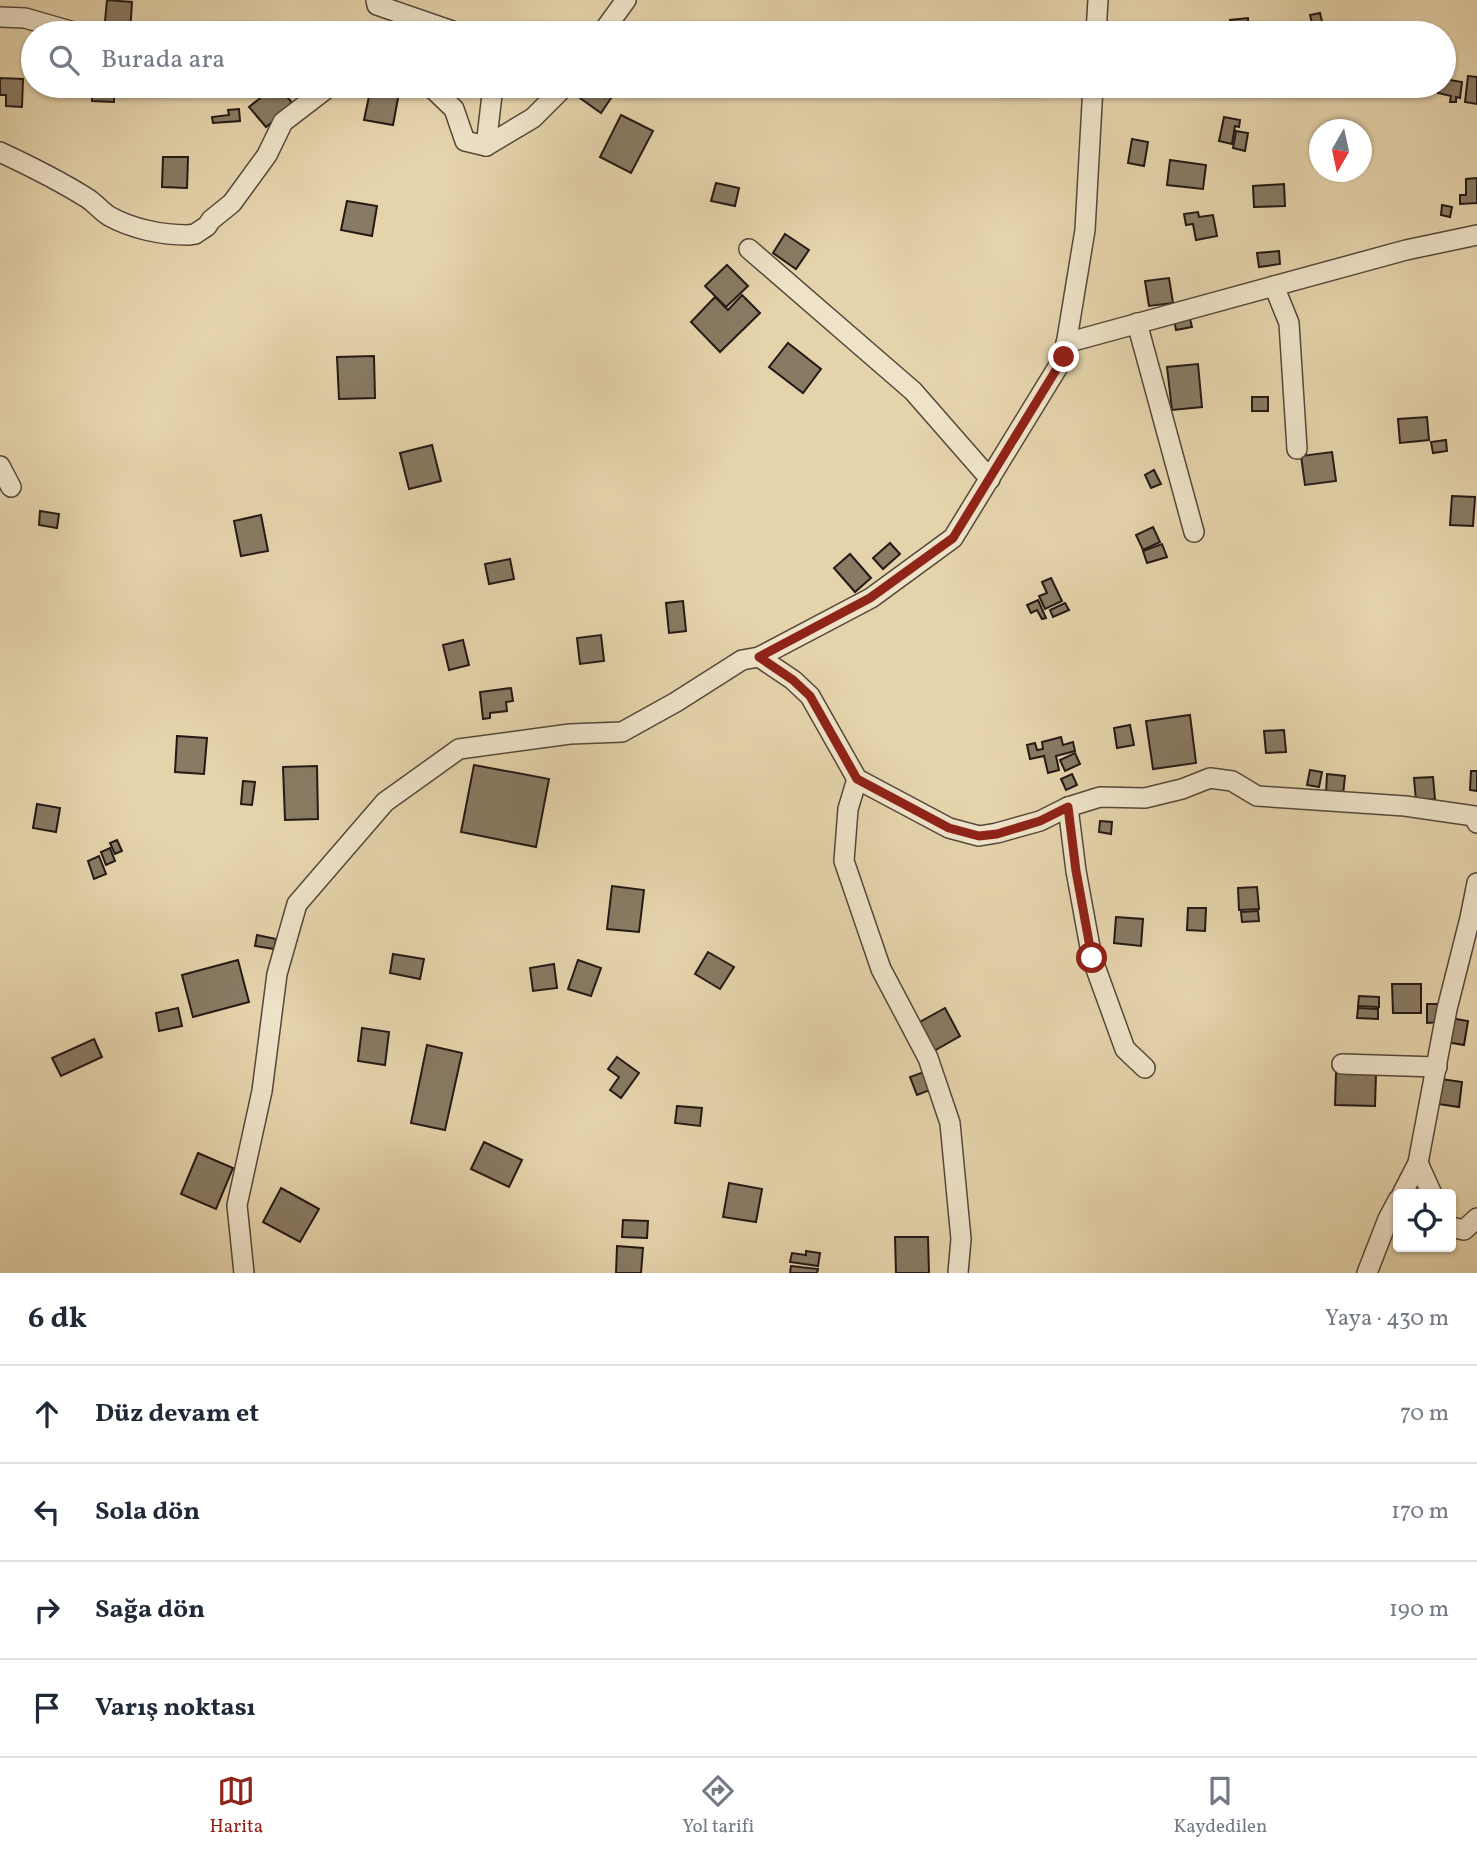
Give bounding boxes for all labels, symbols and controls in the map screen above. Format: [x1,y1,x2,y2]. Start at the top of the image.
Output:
search box [21,21,1456,98]
icon: search [45,41,83,79]
text: Burada ara [101,42,225,78]
north arrow [1309,119,1372,182]
route end [1048,341,1079,372]
route start [1076,942,1107,973]
map controls [1393,1189,1456,1252]
button: locate [1393,1189,1456,1252]
text: 6 dk [28,1298,87,1340]
text: Yaya · 430 m [1325,1303,1449,1335]
icon: ahead [28,1395,66,1433]
text: Düz devam et [95,1396,259,1432]
text: 70 m [1400,1398,1449,1430]
icon: left [28,1493,66,1531]
text: Sola dön [95,1494,200,1530]
text: 170 m [1391,1496,1449,1528]
icon: right [28,1591,66,1629]
text: Sağa dön [95,1592,205,1628]
text: 190 m [1389,1594,1449,1626]
icon: arrive [28,1689,66,1727]
text: Varış noktası [95,1690,256,1726]
tab: Harita [210,1772,263,1840]
tab: Yol tarifi [682,1772,754,1840]
tab: Kaydedilen [1173,1772,1267,1840]

